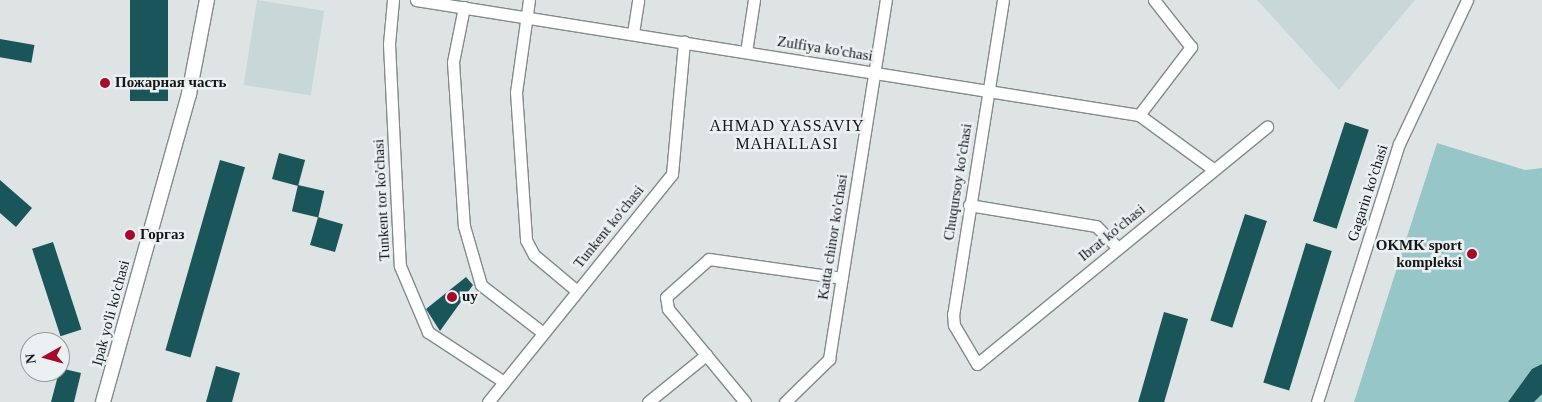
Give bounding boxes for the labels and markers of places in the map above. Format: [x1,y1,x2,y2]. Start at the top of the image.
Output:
place label: Пожарная часть [115,74,226,92]
marker: Пожарная часть [99,77,111,89]
place label: Горгаз [140,226,184,244]
marker: Горгаз [124,229,136,241]
place label: OKMK sport kompleksi [1376,236,1462,271]
marker: OKMK sport kompleksi [1466,248,1478,260]
place label: uy [462,288,478,306]
marker: uy [446,291,458,303]

